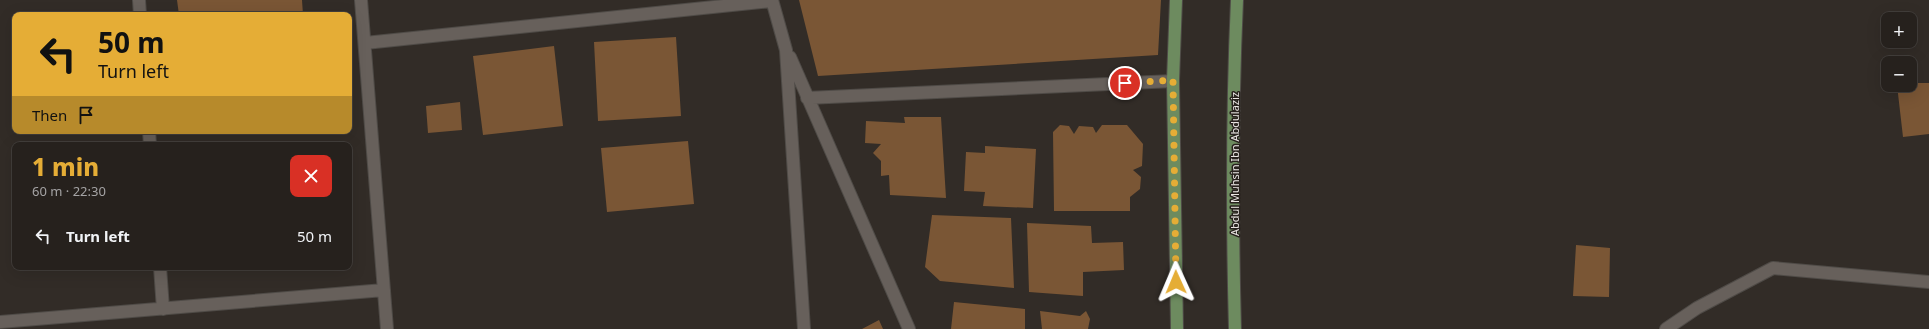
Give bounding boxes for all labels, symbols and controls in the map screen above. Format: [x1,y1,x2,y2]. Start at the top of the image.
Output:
map controls [1881,12,1917,92]
button: + [1881,12,1917,48]
text: 50 m [98,23,165,61]
icon: left [32,28,84,80]
button: − [1881,56,1917,92]
text: Turn left [98,59,169,83]
pin [1108,66,1142,100]
icon: arrive [1114,72,1136,94]
street label: Abdul Muhsin Ibn Abdulaziz [1227,92,1242,236]
icon: arrive [75,104,97,126]
text: Then [32,105,67,125]
text: 1 min [32,150,99,183]
button: close [290,155,332,197]
text: 60 m · 22:30 [32,182,106,200]
icon: left [32,225,54,247]
text: Turn left [66,226,130,246]
text: 50 m [297,226,332,246]
position arrow [1155,261,1197,303]

